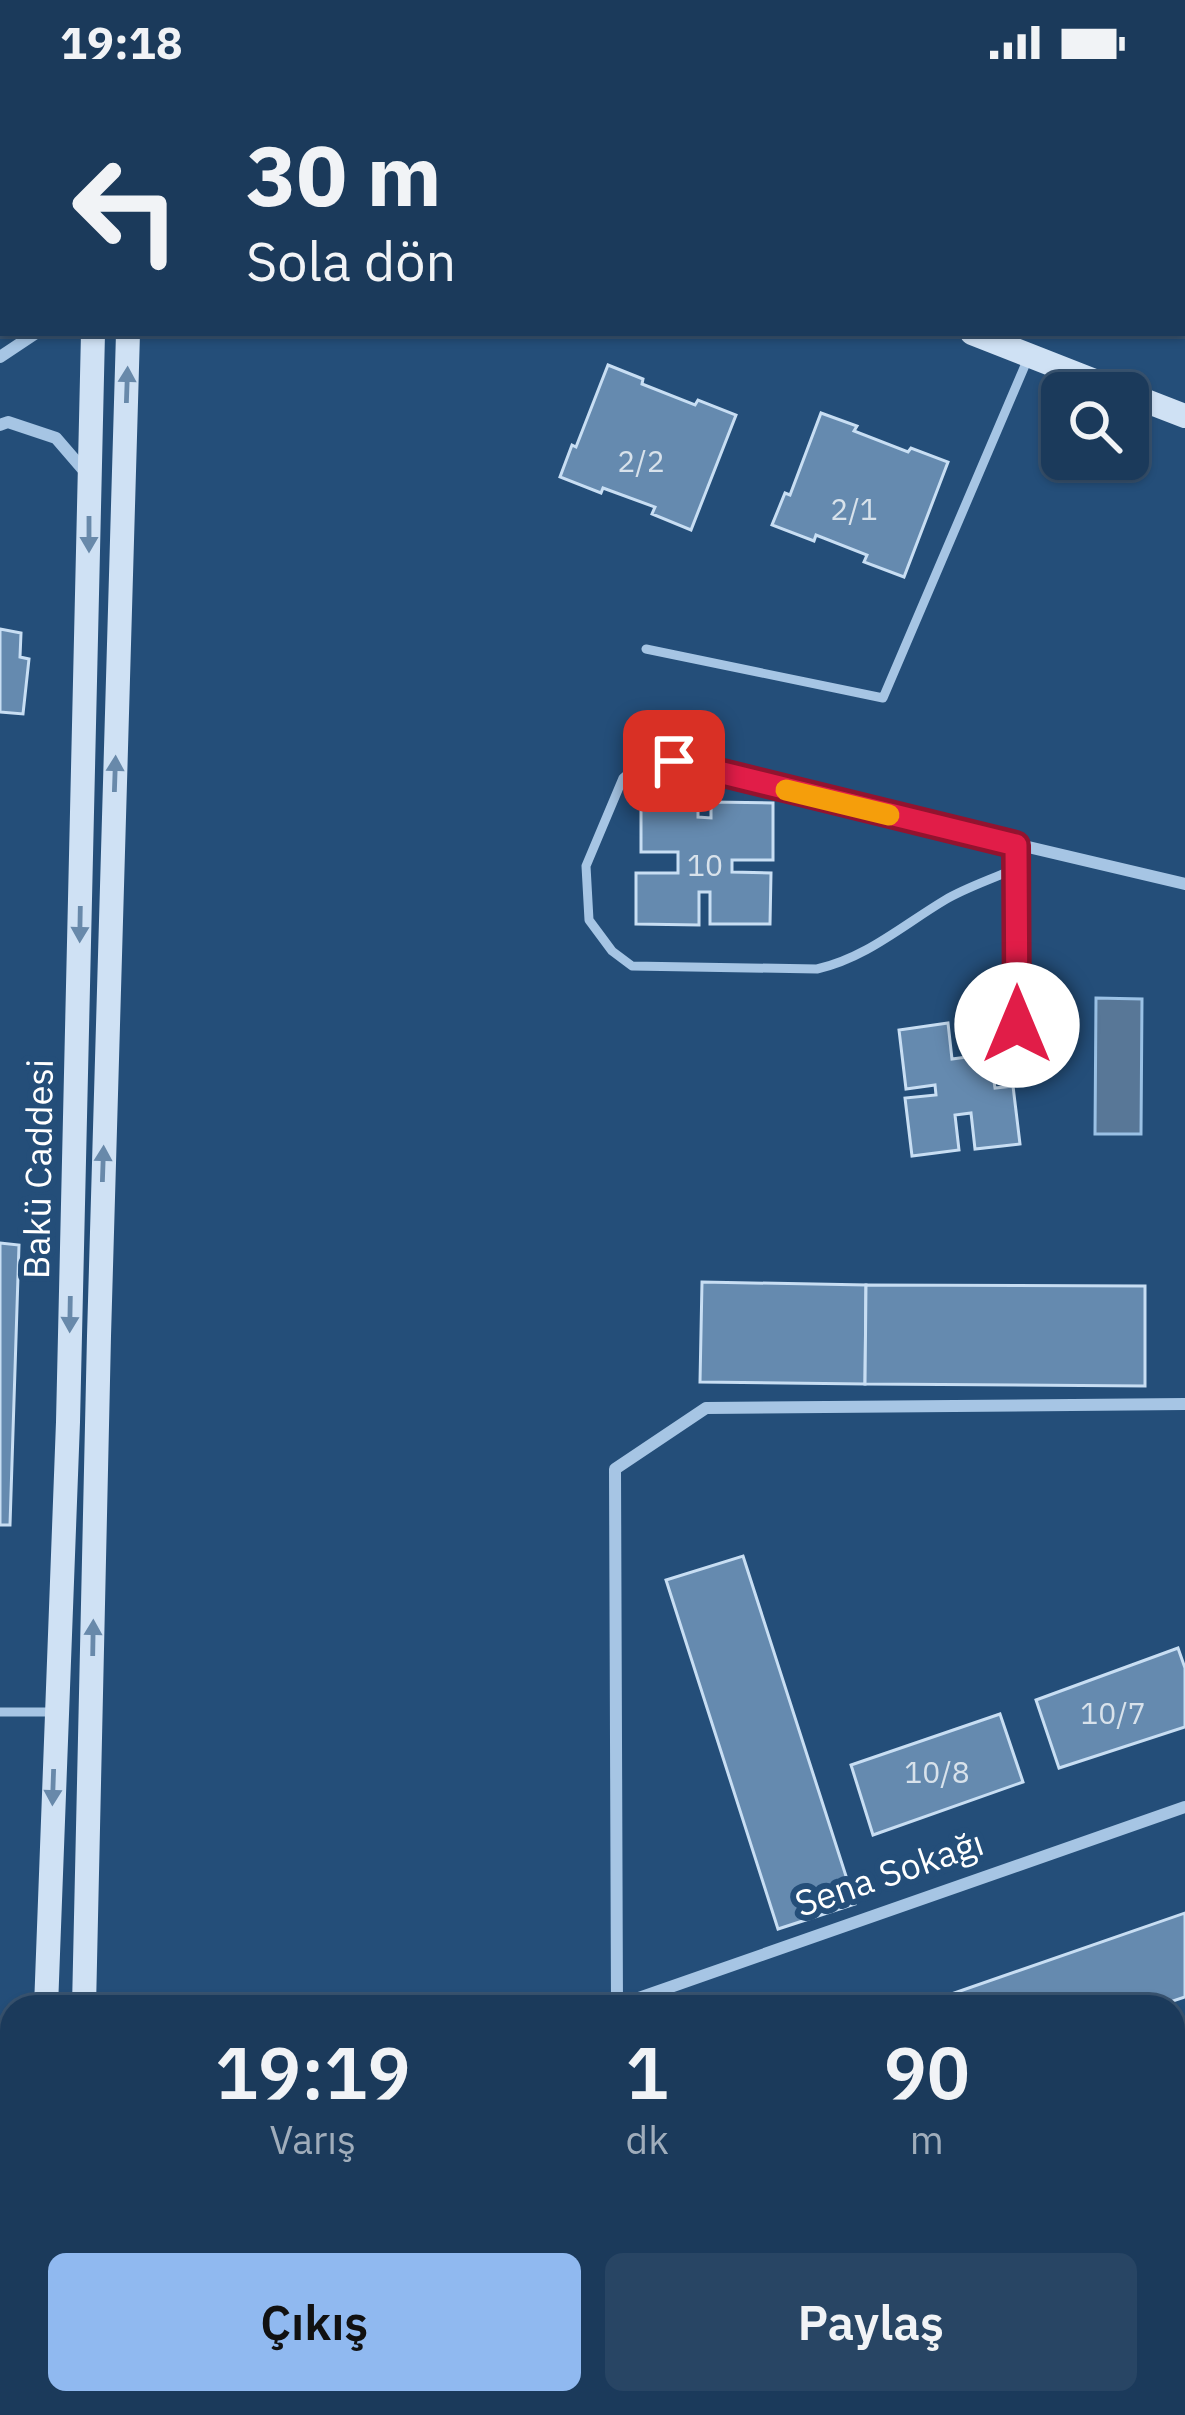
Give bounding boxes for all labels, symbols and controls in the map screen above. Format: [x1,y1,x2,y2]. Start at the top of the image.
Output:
text: 19:18 [60,13,183,71]
text: 30 m [246,120,442,229]
icon: left [48,132,204,288]
text: Sola dön [246,226,456,296]
one-way arrow [117,365,136,403]
map controls [1041,372,1149,480]
button: search [1041,372,1149,480]
house number: 2/2 [617,441,665,480]
house number: 2/1 [830,489,878,528]
one-way arrow [79,516,99,554]
pin [623,710,725,812]
icon: arrive [641,728,707,794]
one-way arrow [105,754,124,792]
house number: 10 [687,845,723,884]
one-way arrow [70,906,89,944]
position arrow [954,962,1080,1088]
street label: Bakü Caddesi [12,1059,63,1279]
one-way arrow [94,1144,113,1182]
one-way arrow [61,1296,80,1334]
one-way arrow [83,1618,102,1656]
house number: 10/7 [1080,1693,1146,1732]
house number: 10/8 [904,1752,970,1791]
one-way arrow [43,1769,62,1807]
street label: Sena Sokağı [788,1818,989,1927]
text: 19:19 [215,2025,411,2119]
text: 1 [626,2025,669,2119]
text: 90 [884,2025,970,2119]
text: Varış [270,2114,356,2165]
text: dk [626,2114,669,2165]
text: m [910,2114,944,2165]
button: Çıkış [48,2253,581,2391]
button: Paylaş [605,2253,1137,2391]

